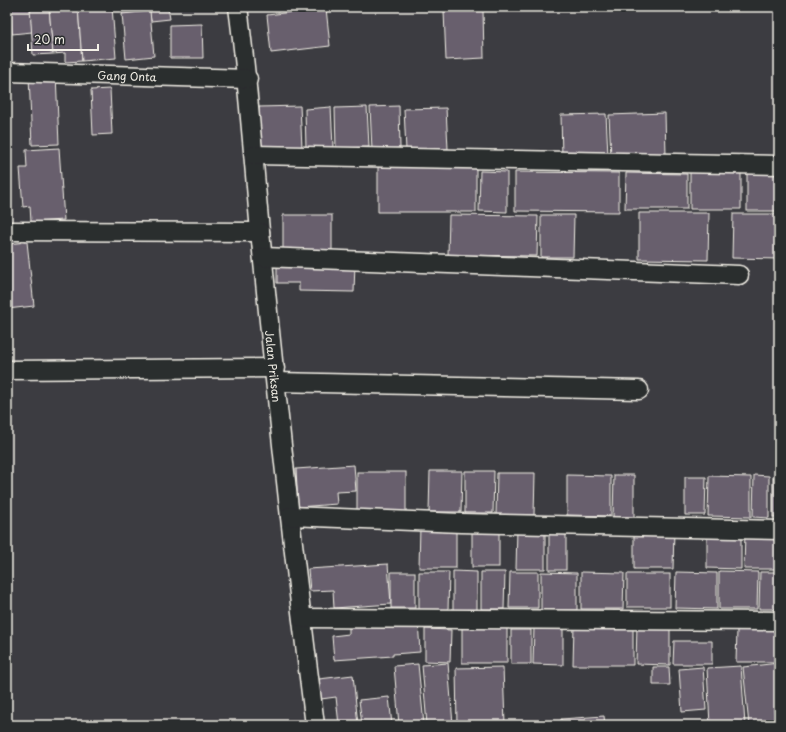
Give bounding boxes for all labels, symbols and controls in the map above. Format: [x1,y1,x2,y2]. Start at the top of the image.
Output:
scale bar [28,26,98,52]
text: 20 m [34,30,65,48]
street label: Gang Onta [97,66,157,85]
street label: Jalan Priksan [261,329,286,403]

